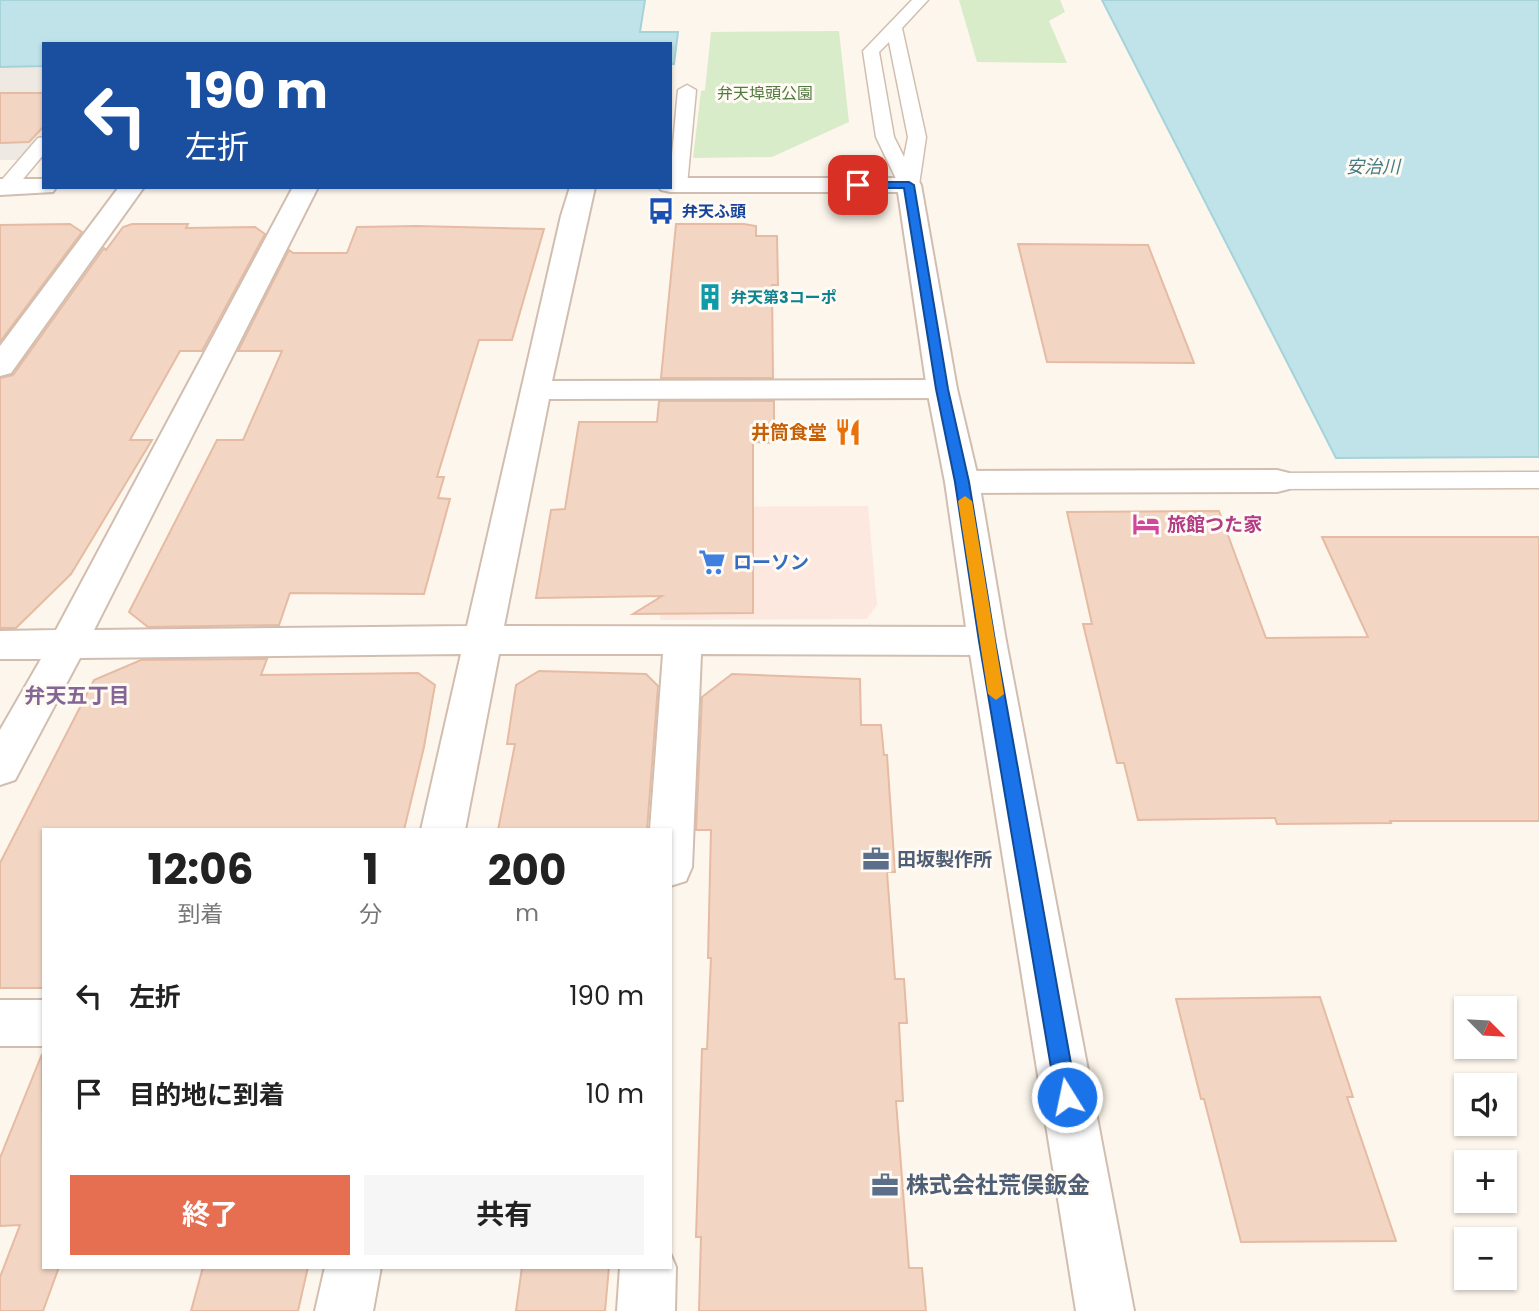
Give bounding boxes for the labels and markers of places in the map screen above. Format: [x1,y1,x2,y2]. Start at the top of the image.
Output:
pin [828,155,888,215]
bus stop icon: 弁天ふ頭 [646,196,676,226]
place label: 弁天ふ頭 [682,200,746,223]
building icon: 弁天第3コーポ [695,282,725,312]
place label: 弁天第3コーポ [731,286,837,309]
restaurant icon: 井筒食堂 [833,417,863,447]
place label: 井筒食堂 [751,419,827,446]
hotel icon: 旅館つた家 [1131,509,1161,539]
place label: 旅館つた家 [1167,511,1262,538]
supermarket icon: ローソン [697,547,727,577]
place label: ローソン [733,549,809,576]
office icon: 田坂製作所 [861,844,891,874]
place label: 田坂製作所 [897,846,992,873]
place label: 株式会社荒俣鈑金 [906,1169,1090,1201]
office icon: 株式会社荒俣鈑金 [870,1170,900,1200]

